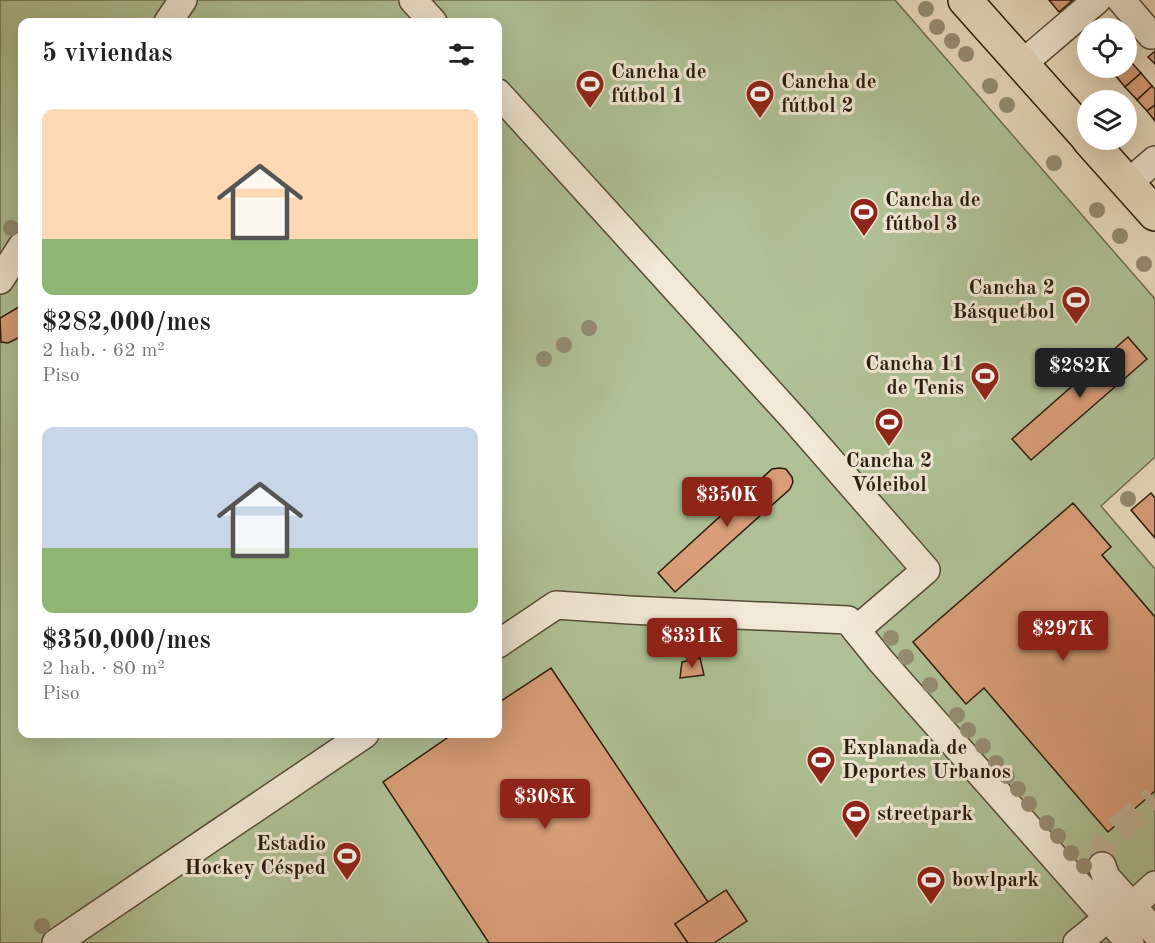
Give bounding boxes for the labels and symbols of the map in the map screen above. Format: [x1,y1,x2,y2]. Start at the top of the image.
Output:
place label: Cancha de fútbol 1 [611,62,707,107]
sports icon: Cancha de fútbol 1 [574,68,606,110]
place label: Cancha de fútbol 2 [781,72,877,117]
sports icon: Cancha de fútbol 2 [744,78,776,120]
place label: Cancha de fútbol 3 [885,190,981,235]
sports icon: Cancha de fútbol 3 [848,196,880,238]
place label: Cancha 2 Básquetbol [952,278,1055,323]
sports icon: Cancha 2 Básquetbol [1060,284,1092,326]
pin: $282K [1038,348,1122,399]
place label: Cancha 11 de Tenis [865,354,964,399]
sports icon: Cancha 11 de Tenis [969,360,1001,402]
sports icon: Cancha 2 Vóleibol [873,406,905,448]
place label: Cancha 2 Vóleibol [846,451,932,496]
pin: $350K [685,477,769,528]
pin: $297K [1021,611,1105,662]
pin: $331K [650,618,734,669]
place label: Explanada de Deportes Urbanos [842,738,1011,783]
sports icon: Explanada de Deportes Urbanos [805,744,837,786]
pin: $308K [503,779,587,830]
sports icon: streetpark [840,798,872,840]
place label: streetpark [877,804,973,825]
place label: Estadio Hockey Césped [184,834,326,879]
sports icon: Estadio Hockey Césped [331,840,363,882]
sports icon: bowlpark [915,864,947,906]
place label: bowlpark [952,870,1039,891]

